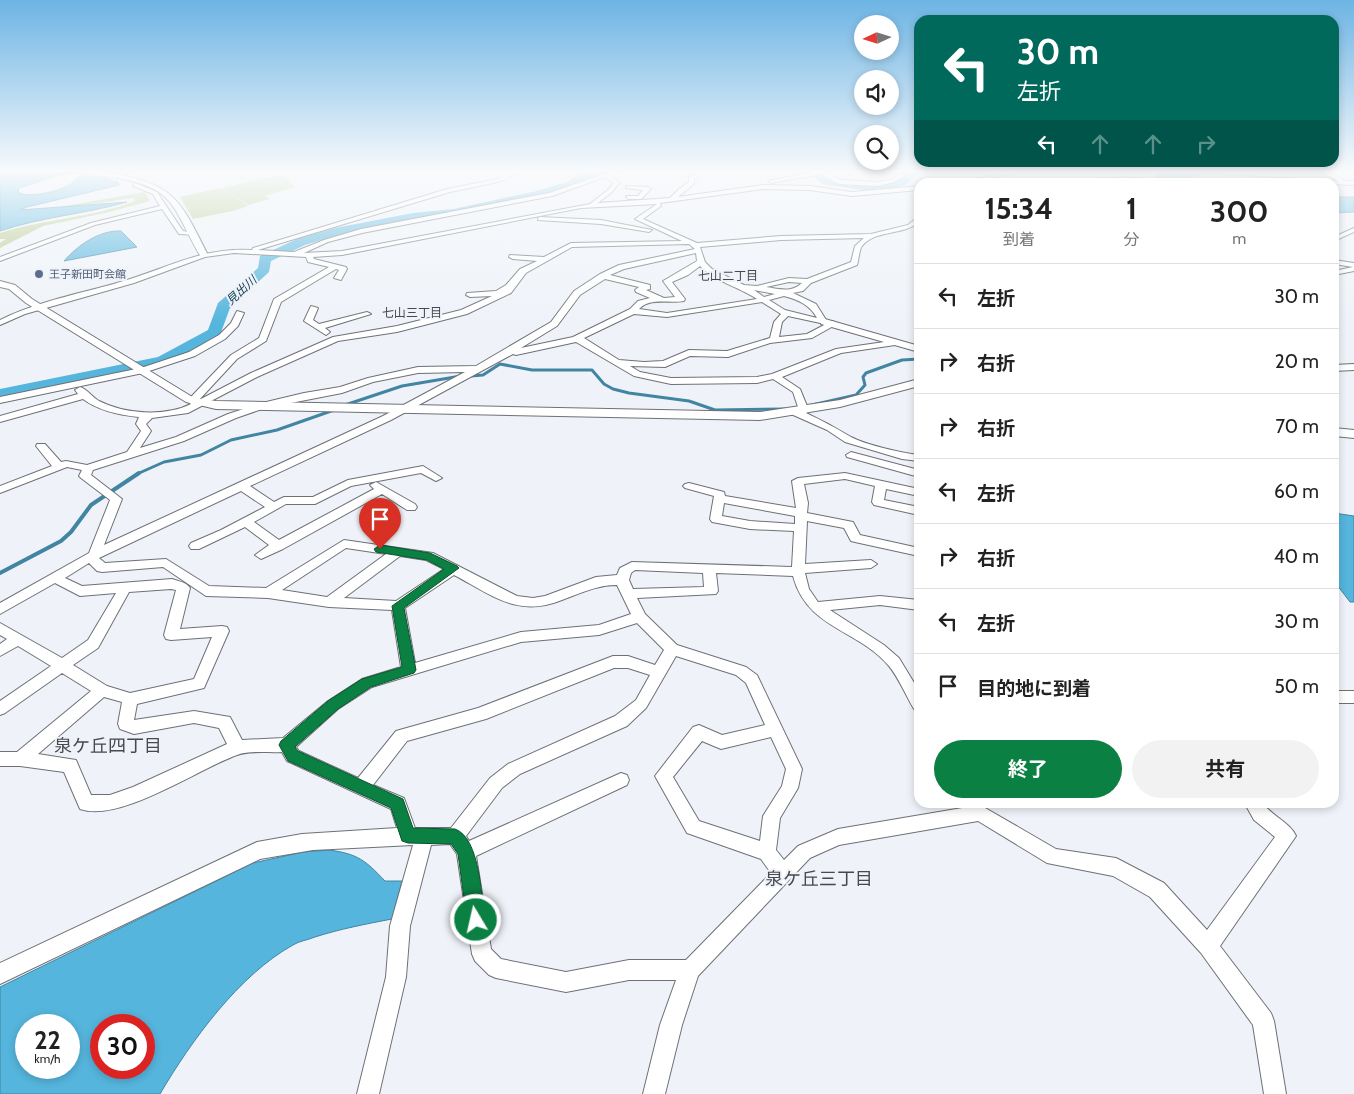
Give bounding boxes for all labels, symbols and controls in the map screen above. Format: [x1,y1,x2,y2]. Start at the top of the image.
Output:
north arrow [854,15,899,60]
map controls [854,15,899,170]
text: 30 m [1017,30,1099,73]
icon: left [934,35,999,100]
button: sound [854,70,899,115]
text: 左折 [1017,78,1061,105]
button: search [854,125,899,170]
icon: left [1033,130,1061,158]
icon: ahead [1086,130,1114,158]
icon: ahead [1139,130,1167,158]
icon: right [1192,130,1220,158]
text: 15:34 [984,190,1053,227]
text: 1 [1126,190,1137,227]
text: 300 [1210,193,1269,230]
text: m [1232,229,1246,248]
text: 到着 [1003,230,1035,249]
text: 分 [1124,230,1140,249]
place label: 王子新田町会館 [49,267,126,281]
marker: 王子新田町会館 [33,268,45,280]
district label: 七山二丁目 [698,268,758,283]
water label: 見出川 [223,271,261,308]
icon: left [934,282,962,310]
text: 30 m [1275,285,1319,308]
text: 左折 [977,287,1015,310]
district label: 七山三丁目 [382,305,442,320]
icon: right [934,347,962,375]
text: 20 m [1275,350,1319,373]
text: 右折 [977,352,1015,375]
icon: right [934,412,962,440]
text: 70 m [1275,415,1319,438]
text: 右折 [977,417,1015,440]
icon: left [934,477,962,505]
text: 60 m [1274,480,1319,503]
text: 左折 [977,482,1015,505]
pin [359,498,401,549]
icon: arrive [366,505,394,533]
icon: right [934,542,962,570]
text: 40 m [1274,545,1319,568]
text: 右折 [977,547,1015,570]
icon: left [934,607,962,635]
text: 30 m [1275,610,1319,633]
text: 左折 [977,612,1015,635]
icon: arrive [934,672,962,700]
text: 50 m [1275,675,1319,698]
text: 目的地に到着 [977,677,1091,700]
district label: 泉ケ丘四丁目 [54,735,162,757]
button: 終了 [934,740,1122,798]
button: 共有 [1132,740,1319,798]
district label: 泉ケ丘三丁目 [765,868,873,890]
position arrow [449,893,501,945]
speed limit sign: 30 [90,1014,155,1079]
text: 22 [34,1025,61,1055]
text: km/h [34,1051,61,1066]

